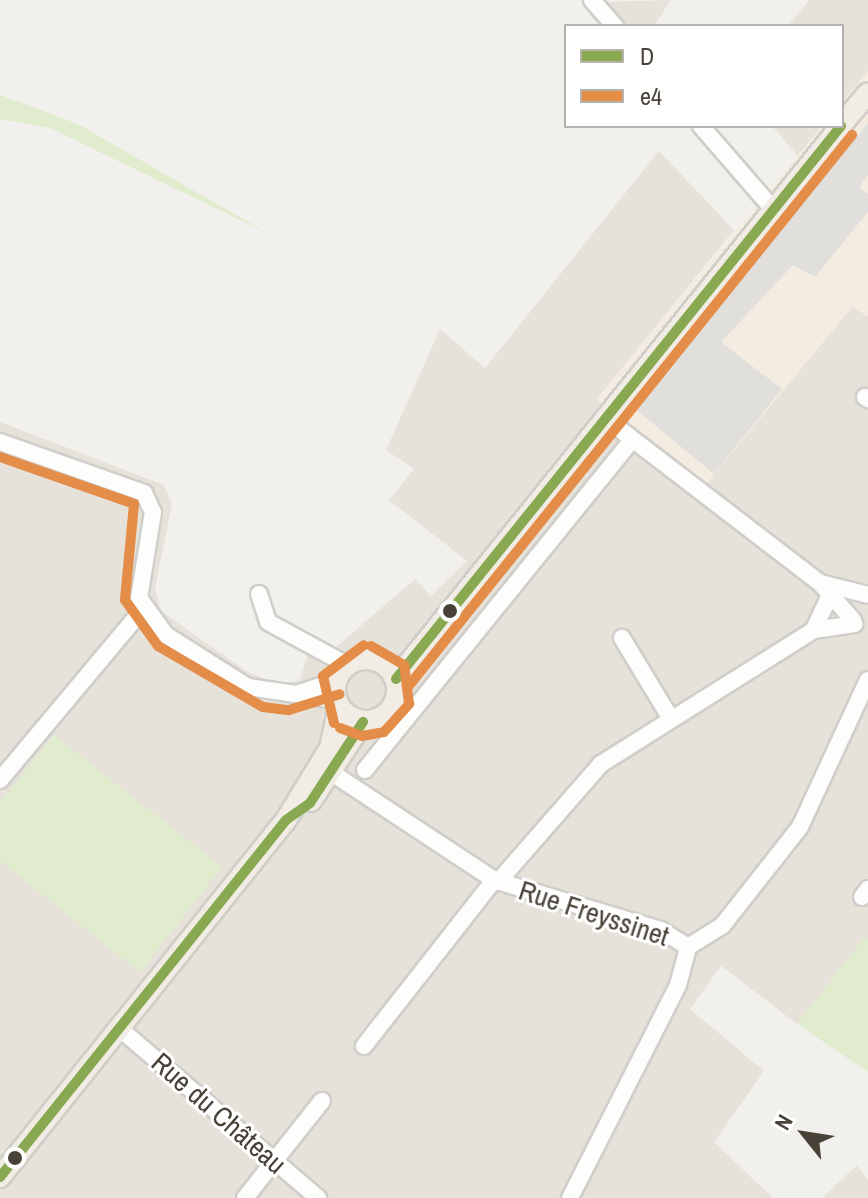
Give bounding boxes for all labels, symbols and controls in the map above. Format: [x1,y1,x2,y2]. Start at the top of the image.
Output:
legend [564,24,844,128]
text: D [640,40,654,72]
text: e4 [640,80,662,112]
unlabelled marker [442,603,458,619]
street label: Rue Freyssinet [515,873,673,953]
street label: Rue du Château [145,1045,293,1181]
north arrow [764,1094,844,1174]
text: N [767,1109,799,1135]
unlabelled marker [7,1150,23,1166]

